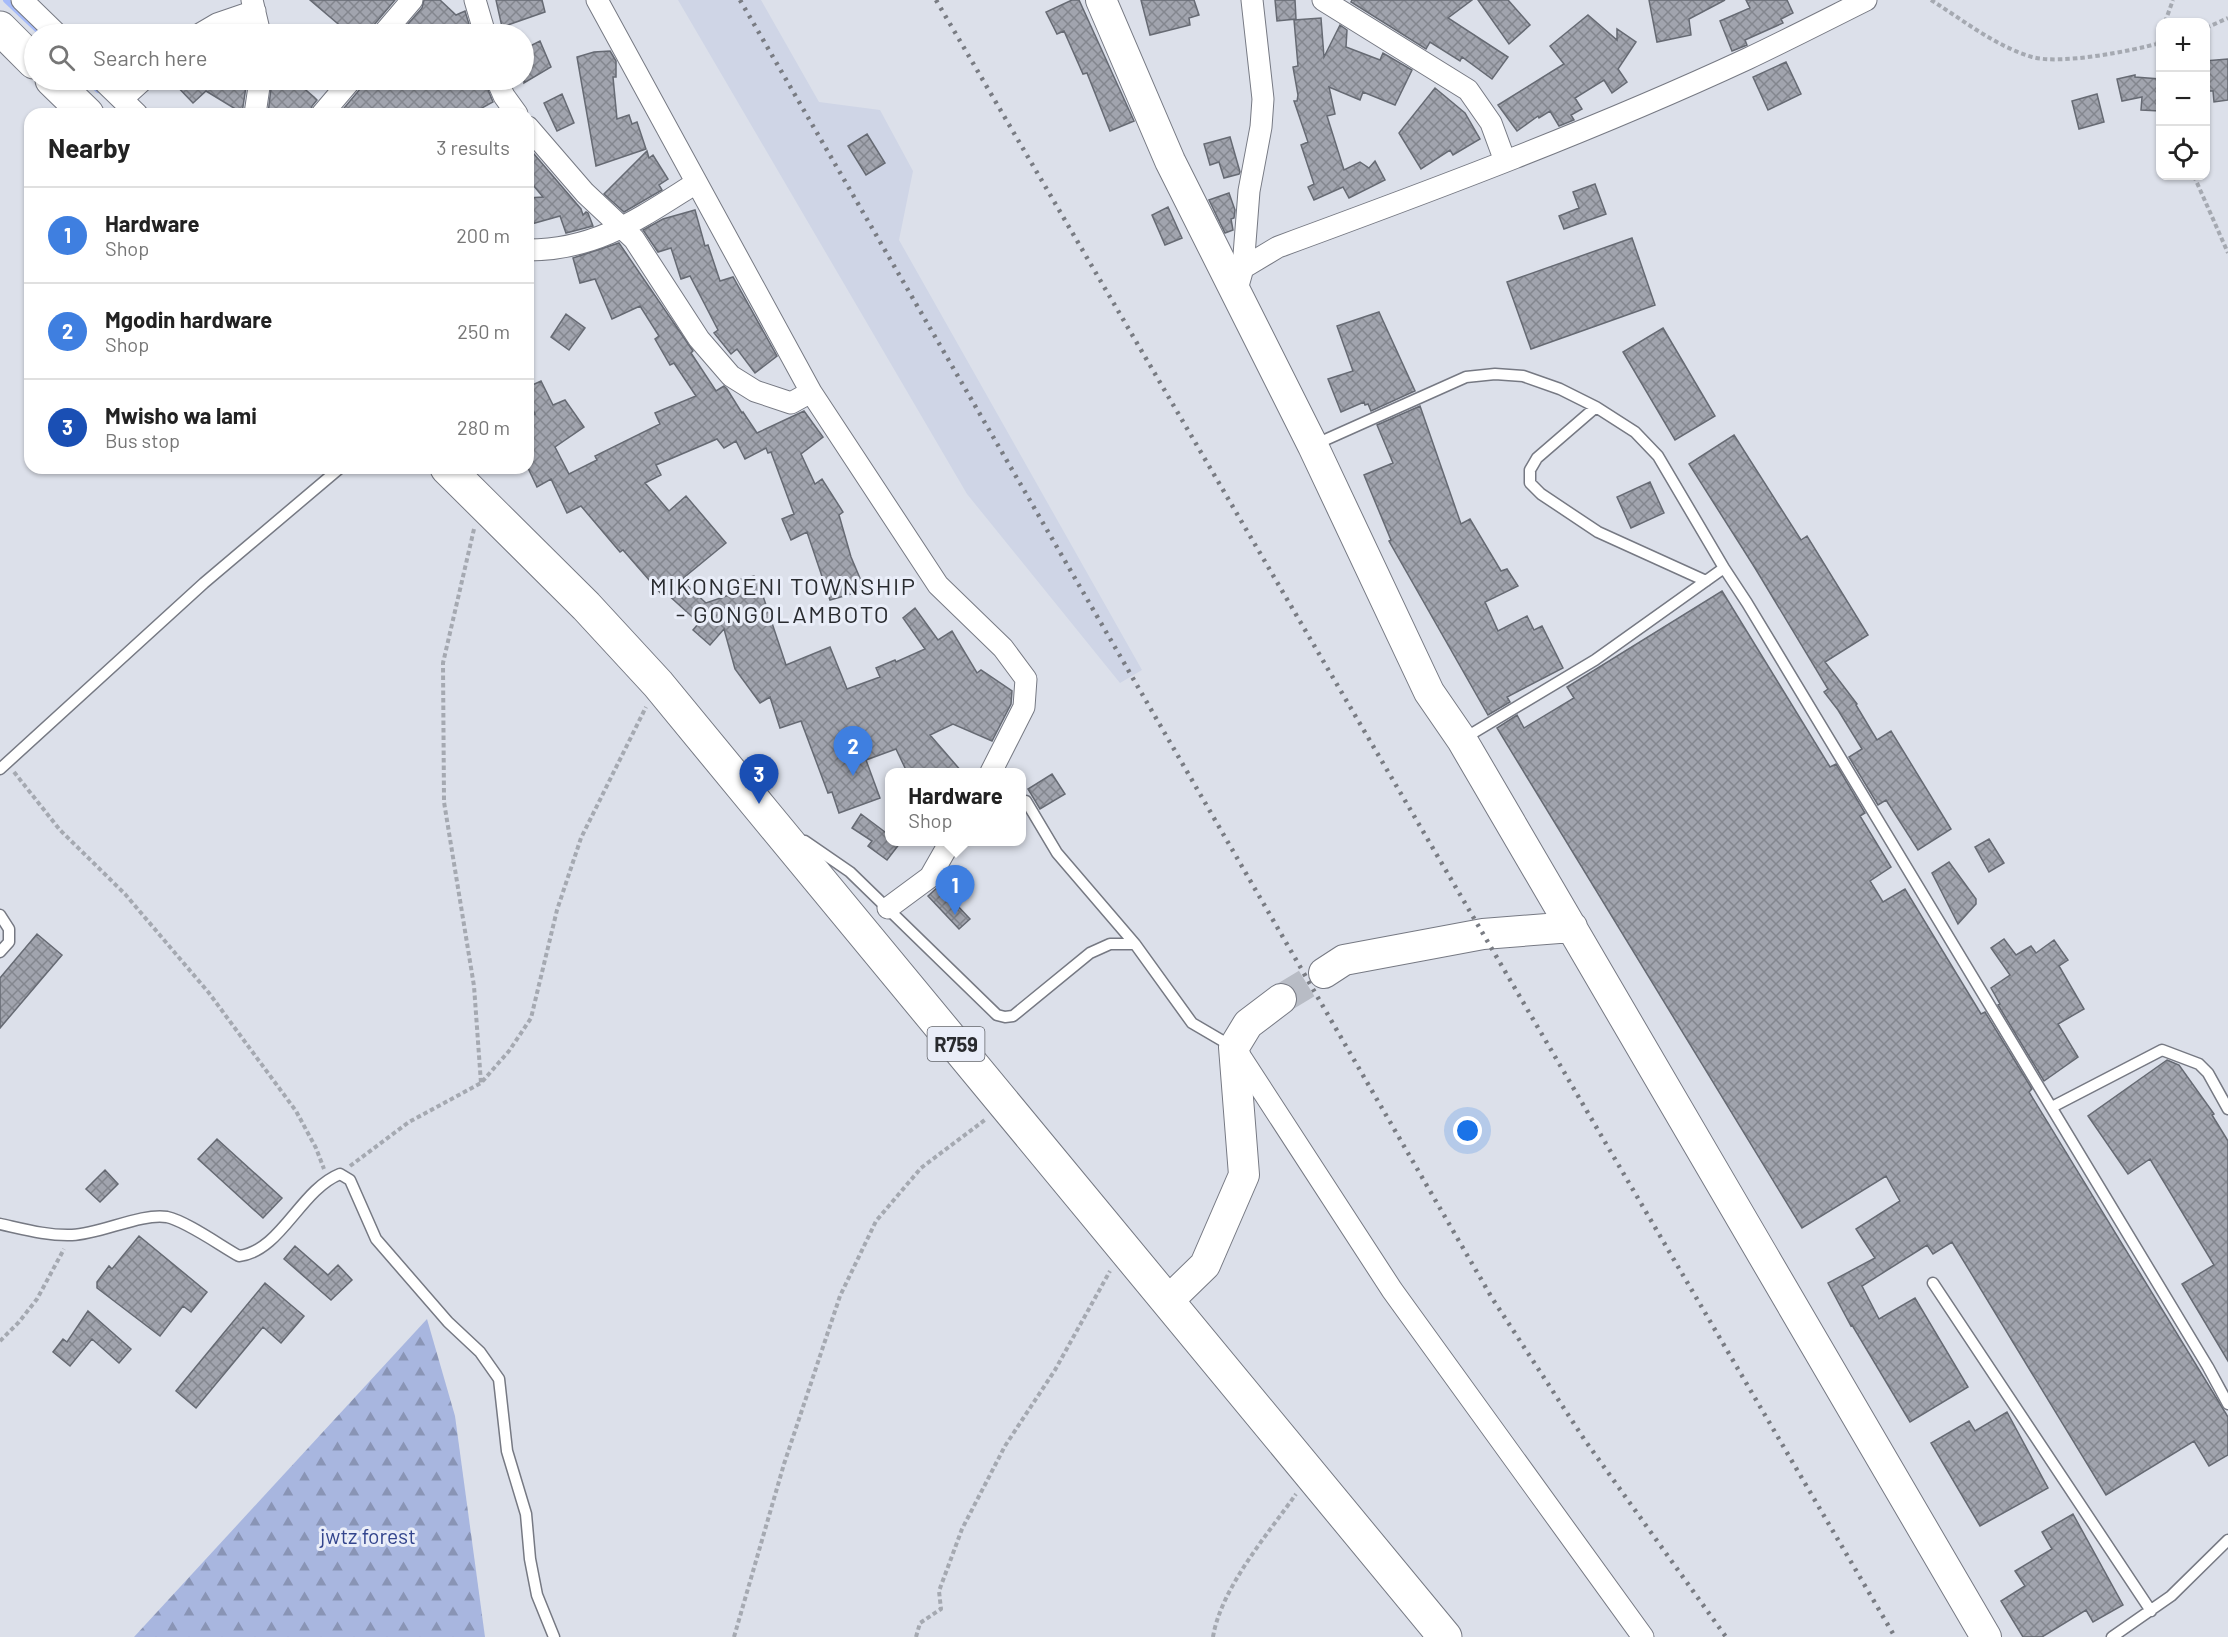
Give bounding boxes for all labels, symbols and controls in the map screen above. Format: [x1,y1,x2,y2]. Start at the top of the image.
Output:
map controls [2156,18,2210,180]
button: + [2156,18,2210,72]
search box [24,24,534,90]
icon: search [45,41,78,74]
text: Search here [93,44,207,70]
button: − [2156,72,2210,126]
button: locate [2156,126,2210,180]
text: Nearby [48,132,130,163]
text: 3 results [436,135,510,159]
text: Hardware [105,210,199,236]
text: 1 [64,223,71,247]
text: 200 m [456,223,510,247]
text: Shop [105,236,149,260]
text: Mgodin hardware [105,306,272,332]
text: 2 [62,319,73,343]
text: 250 m [457,319,510,343]
text: Shop [105,332,149,356]
text: Mwisho wa lami [105,402,257,428]
text: 3 [62,415,73,439]
text: 280 m [457,415,510,439]
text: Bus stop [105,428,180,452]
district label: MIKONGENI TOWNSHIP - GONGOLAMBOTO [650,571,916,628]
pin: 2 [834,726,872,776]
pin: 3 [740,754,778,804]
popup [885,768,1026,846]
text: Hardware [908,782,1003,808]
text: Shop [908,808,953,832]
pin: 1 [936,866,974,915]
road number: R759 [928,1027,984,1061]
your location [1453,1116,1482,1145]
park label: jwtz forest [319,1523,416,1548]

